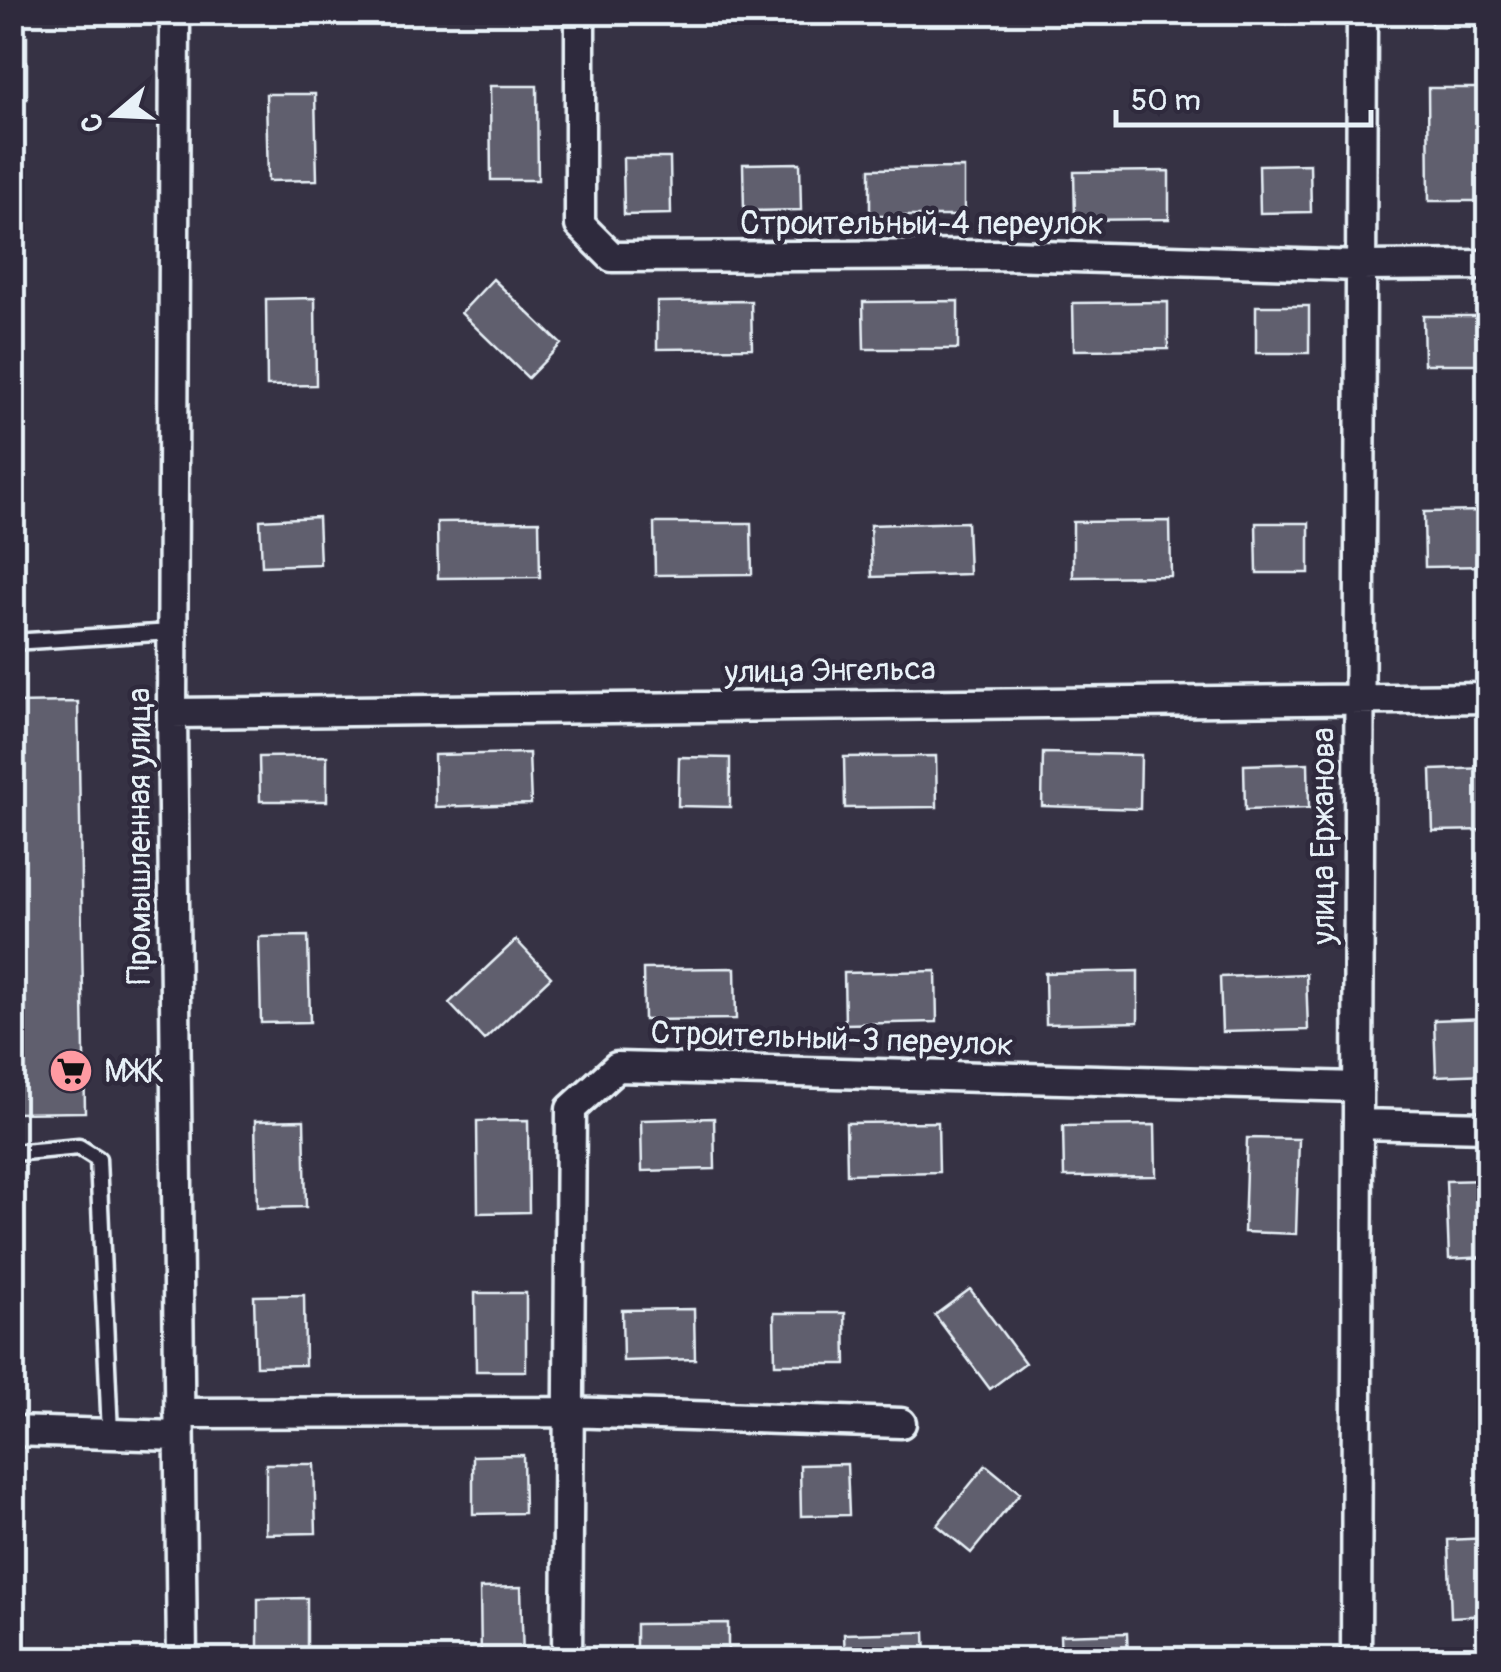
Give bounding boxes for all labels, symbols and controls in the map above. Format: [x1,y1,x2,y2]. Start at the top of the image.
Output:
north arrow [65,65,165,165]
scale bar [1116,65,1371,127]
text: 50 m [1131,82,1201,119]
text: С [73,109,112,137]
street label: Строительный-4 переулок [740,204,1104,244]
street label: улица Энгельса [723,649,936,693]
street label: Промышленная улица [120,688,160,984]
street label: улица Ержанова [1304,727,1344,946]
street label: Строительный-3 переулок [650,1013,1014,1065]
supermarket icon: МЖК [48,1048,94,1094]
place label: МЖК [104,1052,165,1092]

